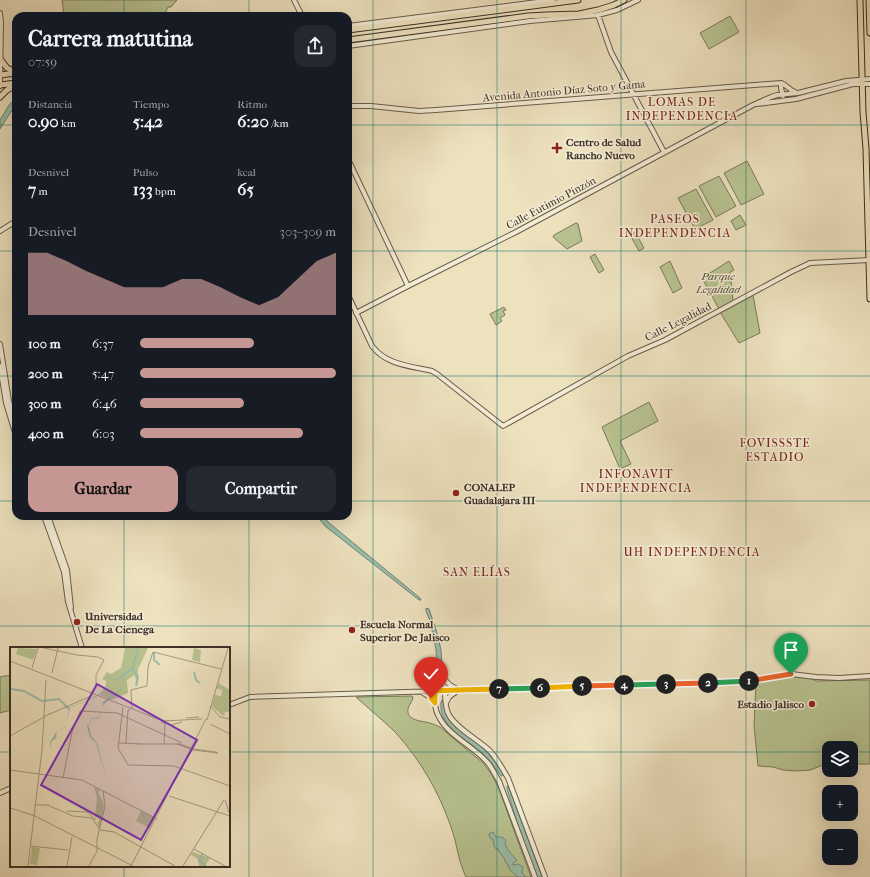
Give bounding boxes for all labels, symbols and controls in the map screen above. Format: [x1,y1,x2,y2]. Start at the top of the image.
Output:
button: share [294,25,336,67]
text: Carrera matutina [28,26,193,52]
text: 07:59 [28,54,57,69]
street label: Avenida Antonio Díaz Soto y Gama [481,77,647,105]
district label: LOMAS DE INDEPENDENCIA [626,95,738,123]
text: Distancia [28,98,72,111]
text: Tiempo [133,98,169,111]
text: Ritmo [237,98,267,111]
text: 0.90 [28,111,59,131]
text: 5:42 [133,111,163,131]
text: 6:20 [237,111,269,131]
text: km [59,117,76,130]
text: /km [269,117,289,130]
place label: Centro de Salud Rancho Nuevo [566,136,642,162]
marker: Centro de Salud Rancho Nuevo [551,142,563,154]
text: Desnivel [28,166,69,179]
text: Pulso [133,166,158,179]
text: kcal [237,166,256,179]
street label: Calle Eutimio Pinzón [504,174,599,232]
text: 7 [28,179,36,199]
text: 133 [133,179,153,199]
text: 65 [237,179,254,199]
text: m [36,185,48,198]
text: bpm [153,185,176,198]
district label: PASEOS INDEPENDENCIA [619,212,731,240]
text: Desnivel [28,224,77,239]
text: 303–309 m [280,224,336,239]
park label: Parque Legalidad [695,270,741,296]
street label: Calle Legalidad [643,299,714,344]
text: 100 m [28,336,61,351]
text: 6:37 [92,336,114,351]
text: 200 m [28,366,63,381]
text: 5:47 [92,366,114,381]
text: 300 m [28,396,61,411]
text: 6:46 [92,396,117,411]
text: 400 m [28,426,64,441]
text: 6:03 [92,426,115,441]
district label: FOVISSSTE ESTADIO [739,436,811,464]
button: Guardar [28,466,178,512]
button: Compartir [186,466,336,512]
district label: INFONAVIT INDEPENDENCIA [580,467,692,495]
place label: CONALEP Guadalajara III [464,481,536,507]
marker: CONALEP Guadalajara III [451,488,461,498]
district label: UH INDEPENDENCIA [624,545,760,559]
district label: SAN ELÍAS [443,564,511,579]
place label: Universidad De La Cienega [84,610,155,636]
marker: Universidad De La Cienega [72,617,82,627]
place label: Escuela Normal Superior De Jalisco [360,618,450,644]
marker: Escuela Normal Superior De Jalisco [347,625,357,635]
pin [774,633,808,674]
icon: arrive [780,639,802,661]
inset map [10,647,230,867]
pin [414,657,448,698]
icon: check [420,663,442,685]
pin: 1 [739,671,759,691]
pin: 2 [698,673,718,693]
pin: 3 [656,674,676,694]
text: 1 [747,674,751,687]
pin: 4 [614,675,634,695]
pin: 5 [572,676,592,696]
text: 2 [705,676,711,689]
text: 3 [664,677,668,690]
pin: 6 [530,678,550,698]
text: 4 [621,678,627,691]
pin: 7 [489,679,509,699]
text: 5 [580,679,584,692]
text: 6 [537,681,543,694]
text: 7 [496,682,502,695]
place label: Estadio Jalisco [737,698,804,711]
marker: Estadio Jalisco [807,699,817,709]
map controls [822,741,858,865]
button: layers [822,741,858,777]
button: + [822,785,858,821]
button: − [822,829,858,865]

